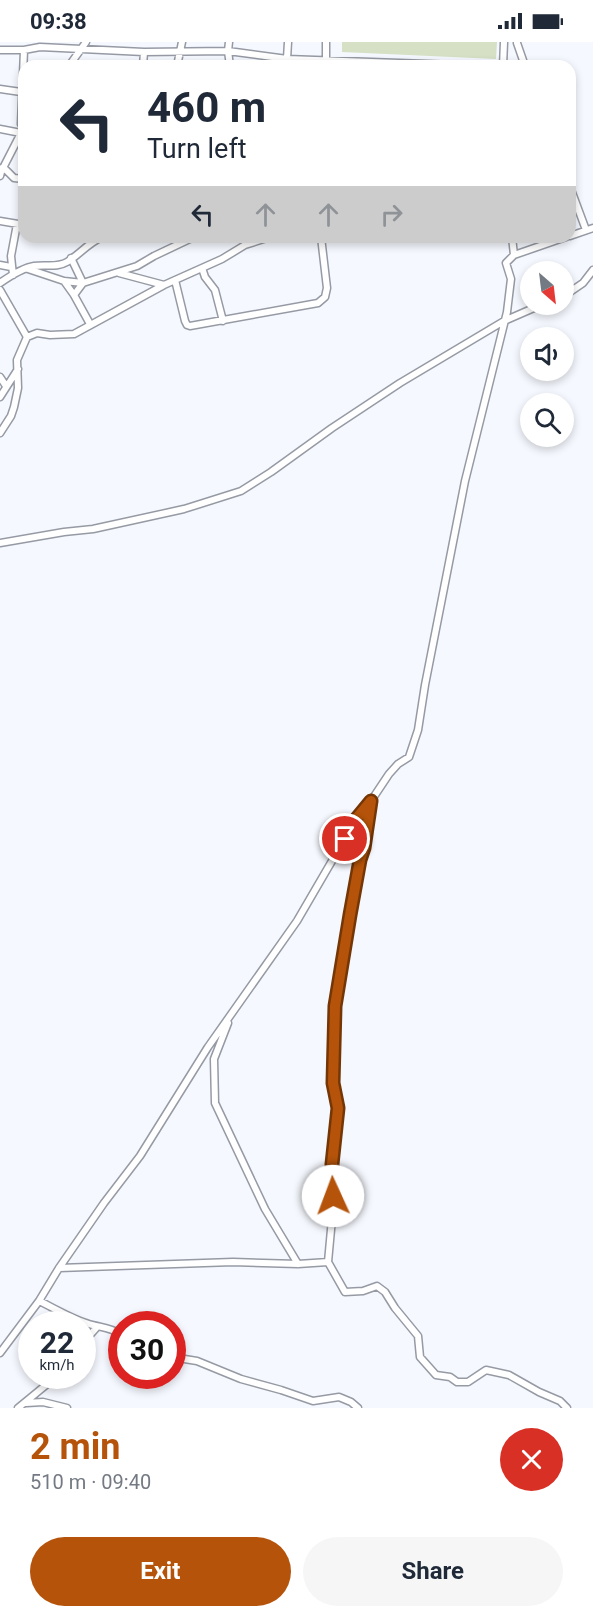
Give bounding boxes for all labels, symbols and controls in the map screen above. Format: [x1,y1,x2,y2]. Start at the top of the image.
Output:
text: 09:38 [30,9,87,34]
text: 460 m [147,83,266,132]
icon: left [48,84,126,162]
text: Turn left [147,133,247,165]
icon: left [186,198,219,231]
icon: ahead [249,198,282,231]
icon: ahead [312,198,345,231]
icon: right [375,198,408,231]
north arrow [520,261,574,315]
map controls [520,261,574,447]
button: sound [520,327,574,381]
button: search [520,393,574,447]
pin [319,813,370,864]
icon: arrive [328,822,361,855]
position arrow [301,1164,365,1228]
speed limit sign: 30 [108,1311,186,1389]
text: 22 [40,1325,74,1360]
text: km/h [39,1356,75,1374]
text: 2 min [30,1426,121,1468]
button: close [500,1428,563,1491]
text: 510 m · 09:40 [30,1470,151,1494]
button: Exit [30,1537,291,1606]
button: Share [303,1537,563,1606]

